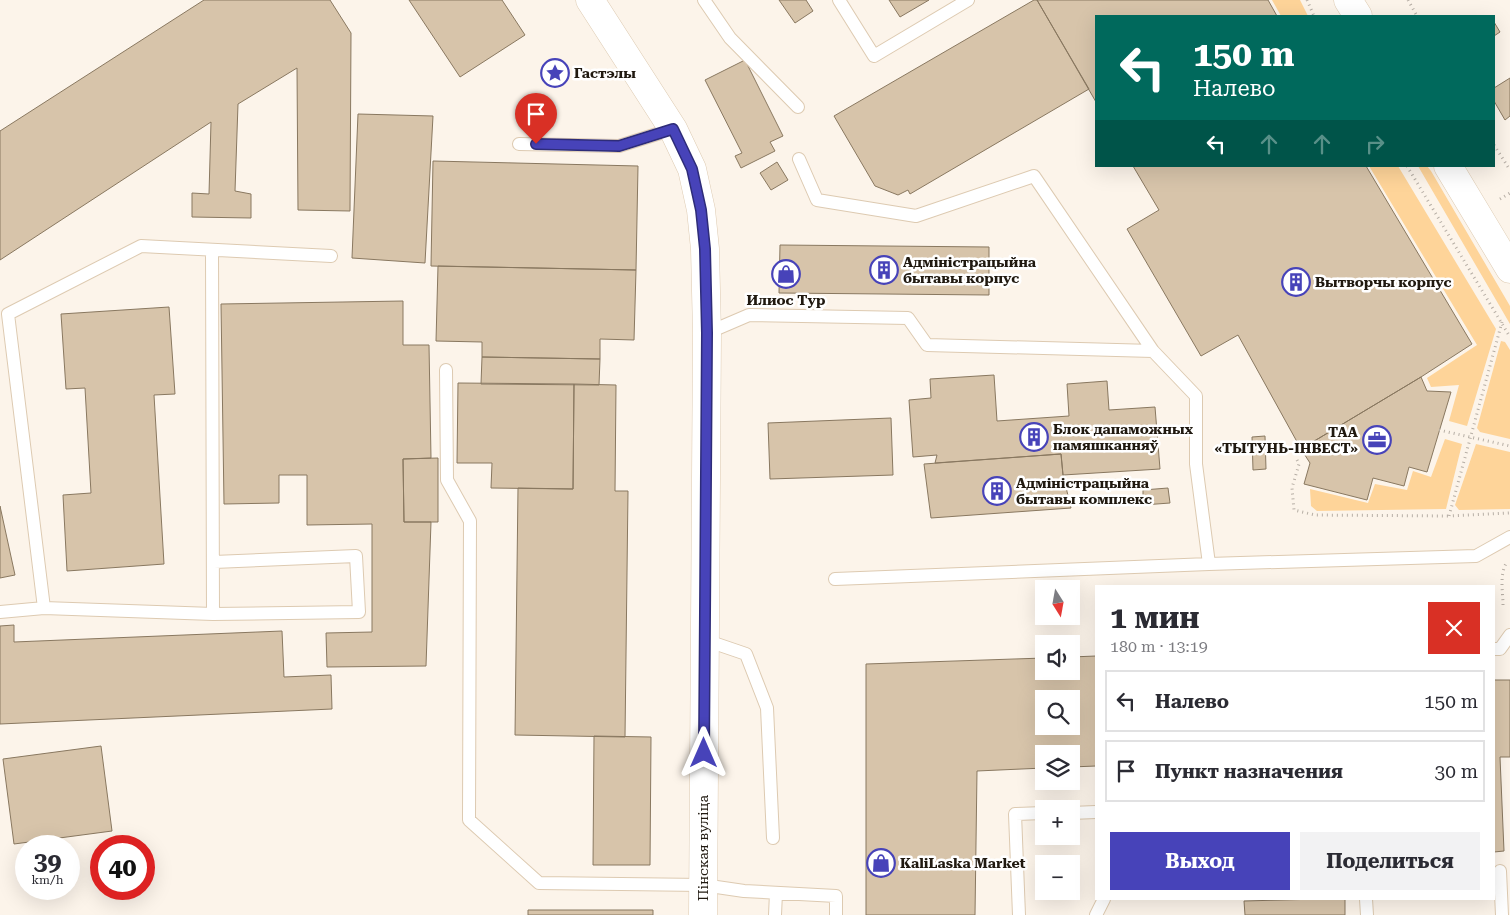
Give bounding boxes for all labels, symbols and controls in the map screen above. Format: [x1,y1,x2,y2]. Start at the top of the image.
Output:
text: 150 m [1193,34,1294,75]
icon: left [1110,35,1175,100]
place icon: Гастэлы [540,58,570,88]
place label: Гастэлы [574,65,636,81]
text: Налево [1193,76,1276,101]
pin [515,93,557,144]
icon: arrive [522,100,550,128]
icon: left [1202,130,1230,158]
icon: ahead [1255,130,1283,158]
icon: ahead [1308,130,1336,158]
icon: right [1361,130,1389,158]
place label: Адміністрацыйна бытавы корпус [903,254,1037,286]
building icon: Адміністрацыйна бытавы корпус [869,255,899,285]
shop icon: Илиос Тур [771,259,801,289]
building icon: Вытворчы корпус [1281,267,1311,297]
place label: Вытворчы корпус [1315,274,1452,290]
place label: Илиос Тур [747,292,825,308]
place label: Блок дапаможных памяшканняў [1053,421,1194,453]
building icon: Блок дапаможных памяшканняў [1019,422,1049,452]
place label: ТАА «ТЫТУНЬ-IНВЕСТ» [1215,424,1358,456]
office icon: ТАА «ТЫТУНЬ-IНВЕСТ» [1362,425,1392,455]
place label: Адміністрацыйна бытавы комплекс [1016,475,1152,507]
building icon: Адміністрацыйна бытавы комплекс [982,476,1012,506]
north arrow [1035,580,1080,625]
map controls [1035,580,1080,900]
text: 1 мин [1110,600,1200,635]
button: close [1428,602,1480,654]
button: sound [1035,635,1080,680]
text: 180 m · 13:19 [1110,637,1208,656]
icon: left [1112,687,1140,715]
button: search [1035,690,1080,735]
text: Налево [1155,690,1229,713]
text: 150 m [1424,690,1478,713]
position arrow [677,726,729,778]
button: layers [1035,745,1080,790]
icon: arrive [1112,757,1140,785]
text: Пункт назначения [1155,760,1343,783]
text: 30 m [1435,760,1478,783]
street label: Пінская вуліца [695,795,711,901]
button: + [1035,800,1080,845]
button: Выход [1110,832,1290,890]
button: Поделиться [1300,832,1480,890]
speed limit sign: 40 [90,835,155,900]
text: 39 [33,847,62,876]
shop icon: KaliLaska Market [866,848,896,878]
place label: KaliLaska Market [900,855,1026,871]
button: − [1035,855,1080,900]
text: km/h [31,873,64,887]

